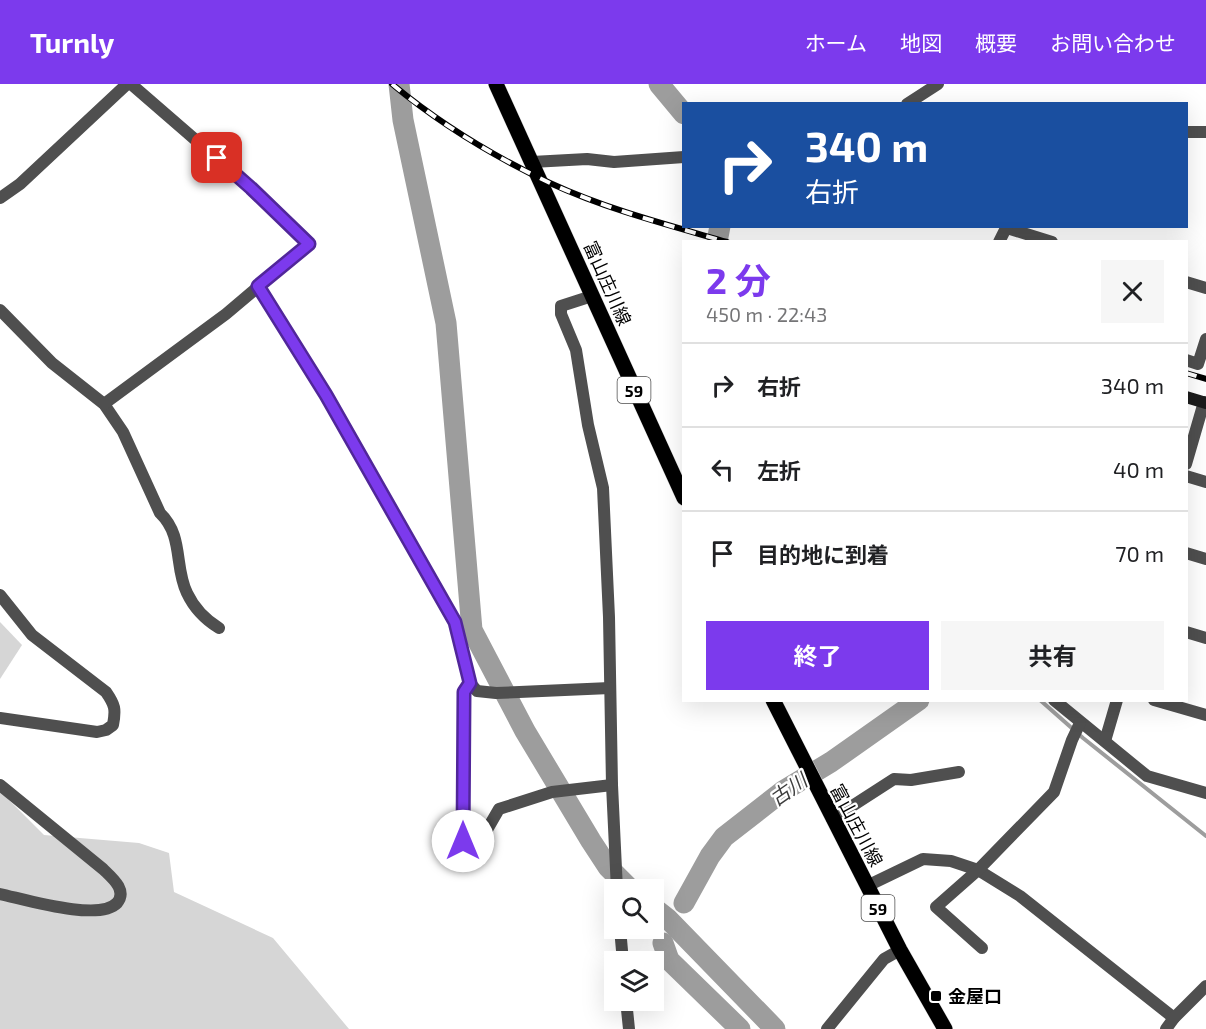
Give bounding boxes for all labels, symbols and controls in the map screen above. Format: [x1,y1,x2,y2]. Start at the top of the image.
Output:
text: Turnly [30,25,114,59]
text: ホーム [805,30,867,55]
text: 地図 [900,30,942,55]
text: 概要 [975,30,1017,55]
text: お問い合わせ [1050,30,1176,55]
text: 340 m [805,120,928,170]
icon: right [706,126,784,204]
pin [191,132,242,183]
icon: arrive [200,141,233,174]
text: 右折 [805,175,859,207]
street label: 富山庄川線 [580,237,636,329]
text: 2 分 [706,258,771,301]
button: close [1101,260,1164,323]
text: 450 m · 22:43 [706,302,827,326]
icon: right [706,369,739,402]
text: 340 m [1101,372,1164,398]
text: 右折 [757,373,801,399]
road number: 59 [618,377,650,403]
icon: left [706,453,739,486]
text: 40 m [1113,456,1164,482]
text: 左折 [757,457,801,483]
icon: arrive [706,537,739,570]
text: 70 m [1115,540,1164,566]
text: 目的地に到着 [757,541,889,567]
button: 終了 [706,621,929,690]
button: 共有 [941,621,1164,690]
water label: 古川 [765,767,813,810]
street label: 富山庄川線 [826,780,888,870]
position arrow [431,809,495,873]
map controls [604,879,664,1011]
button: search [604,879,664,939]
road number: 59 [862,895,894,921]
button: layers [604,951,664,1011]
place label: 金屋口 [948,985,1002,1007]
marker: 金屋口 [929,989,943,1003]

